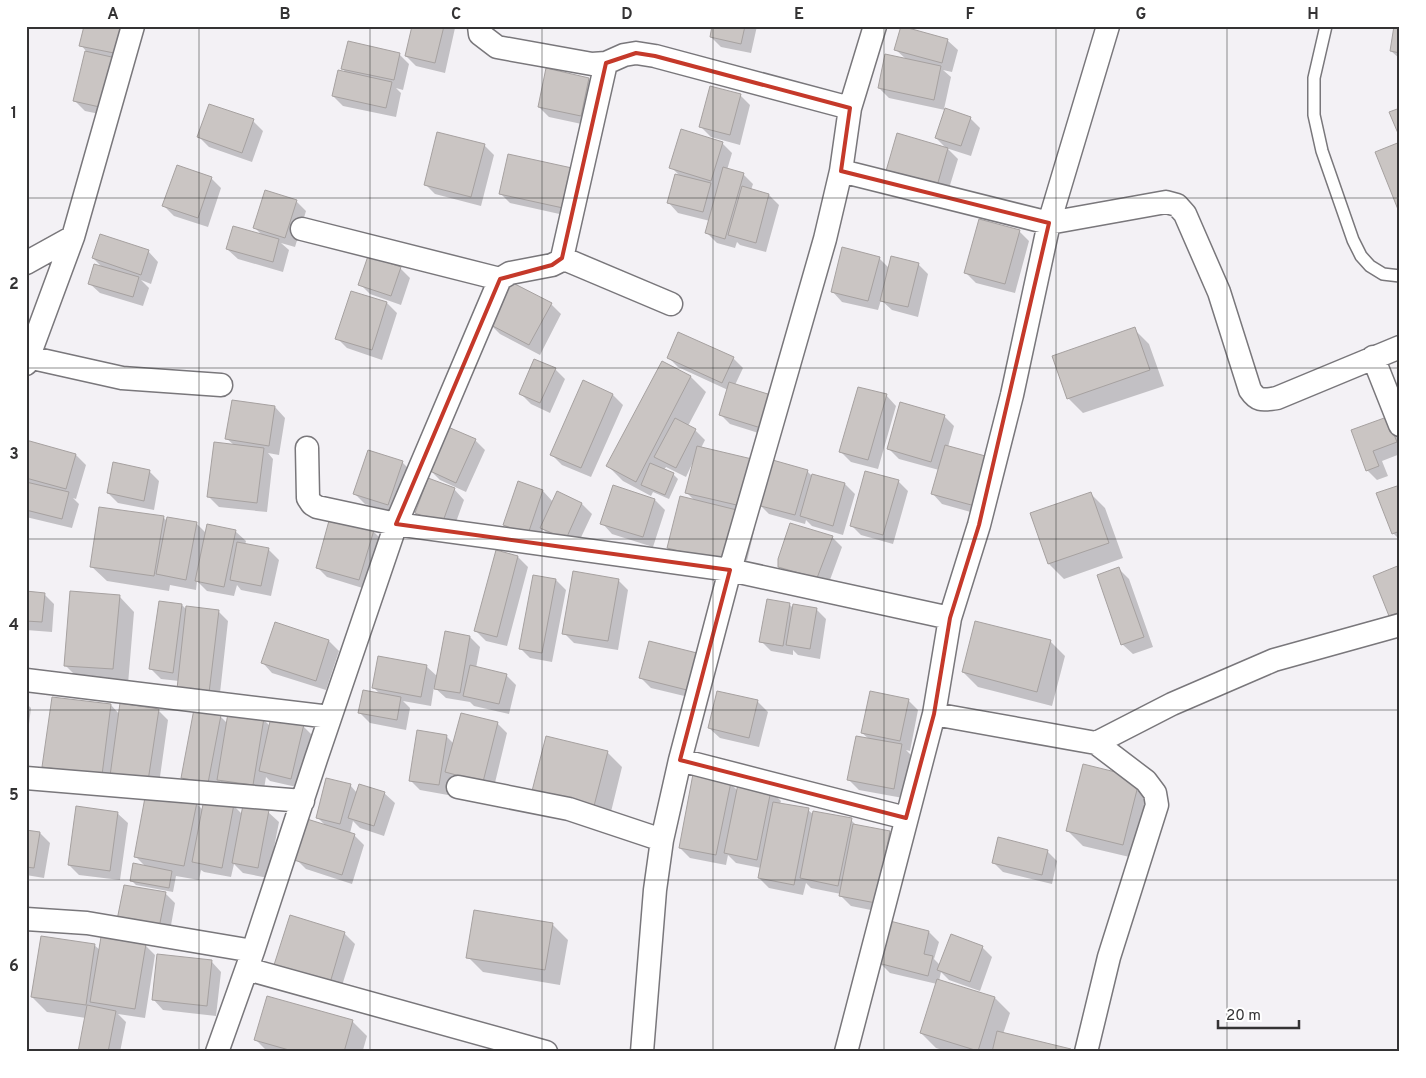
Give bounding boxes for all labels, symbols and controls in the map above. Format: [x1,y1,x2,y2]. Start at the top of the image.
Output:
text: A [107,5,119,25]
text: B [279,5,291,25]
text: C [451,5,461,25]
text: D [621,5,633,25]
text: E [794,5,804,25]
text: F [965,5,975,25]
text: G [1136,5,1146,25]
text: H [1307,5,1319,25]
text: 1 [11,104,17,124]
text: 2 [9,275,19,295]
text: 3 [9,445,19,465]
text: 4 [9,616,19,636]
text: 5 [9,786,19,806]
text: 6 [9,957,19,977]
scale bar [1218,998,1300,1030]
text: 20 m [1226,1007,1261,1026]

